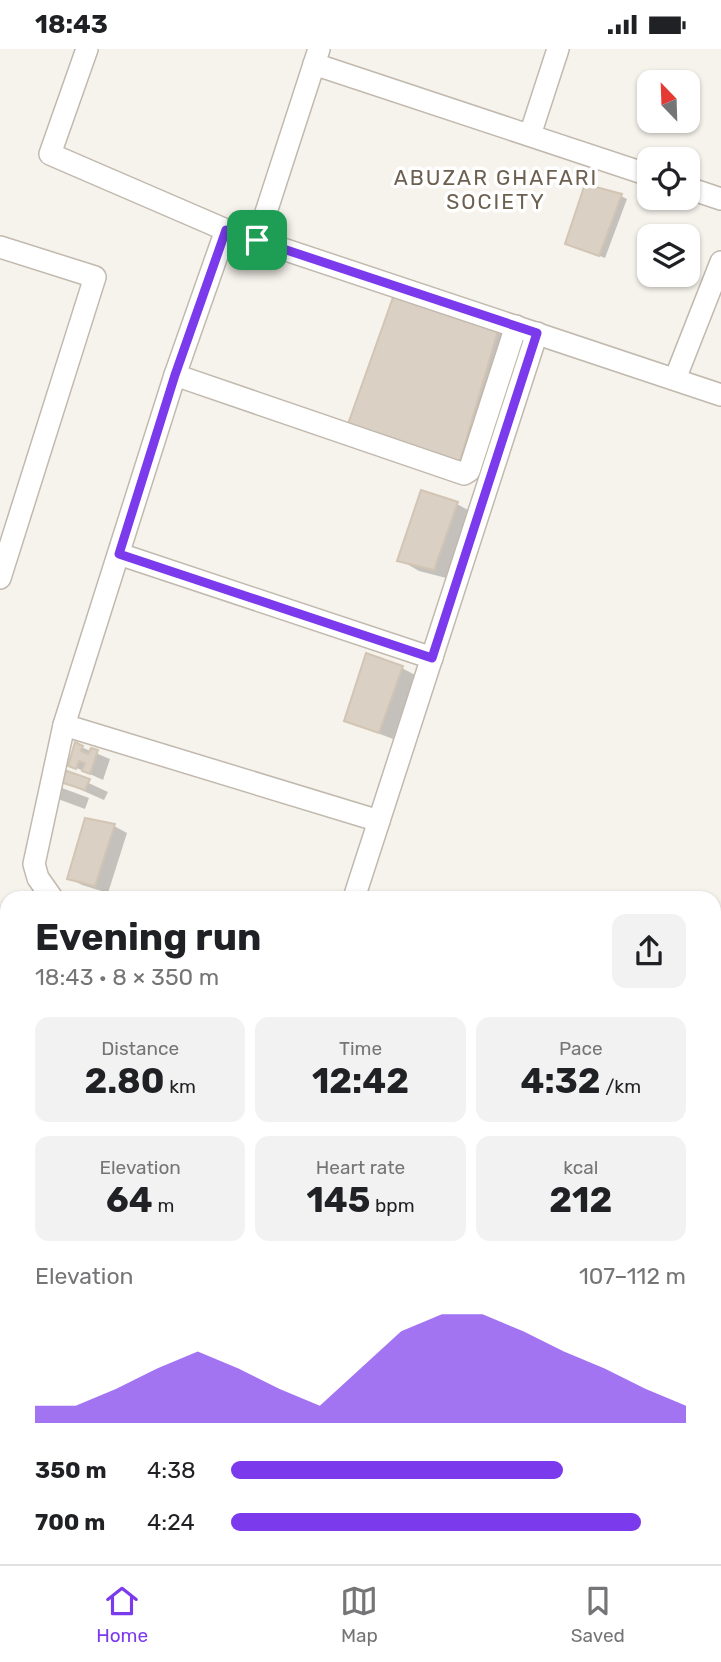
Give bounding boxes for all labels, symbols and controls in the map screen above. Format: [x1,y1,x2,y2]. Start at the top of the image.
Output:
text: 18:43 [35,9,108,40]
north arrow [637,70,700,133]
map controls [637,70,700,287]
button: locate [637,147,700,210]
district label: ABUZAR GHAFARI SOCIETY [394,165,598,214]
pin [227,210,287,270]
icon: arrive [238,221,276,259]
button: layers [637,224,700,287]
text: Evening run [35,914,261,960]
button: share [612,914,686,988]
text: 18:43 · 8 × 350 m [35,963,219,991]
text: Distance [101,1037,179,1060]
text: Time [339,1037,382,1060]
text: Pace [559,1037,603,1060]
text: 2.80 [84,1060,165,1102]
text: 12:42 [312,1060,409,1102]
text: 4:32 [521,1060,601,1102]
text: km [165,1075,196,1098]
text: /km [601,1075,641,1098]
text: Elevation [99,1156,181,1179]
text: Heart rate [316,1156,405,1179]
text: kcal [563,1156,598,1179]
text: 64 [106,1179,153,1221]
text: 145 [306,1179,370,1221]
text: 212 [549,1179,612,1221]
text: m [153,1194,174,1217]
text: bpm [370,1194,415,1217]
text: Elevation [35,1262,134,1290]
text: 107–112 m [579,1262,686,1290]
text: 350 m [35,1456,107,1484]
text: 4:38 [147,1456,196,1484]
text: 700 m [35,1508,105,1536]
text: 4:24 [147,1508,195,1536]
tab: Home [96,1582,148,1647]
tab: Map [340,1582,378,1647]
tab: Saved [571,1582,625,1647]

